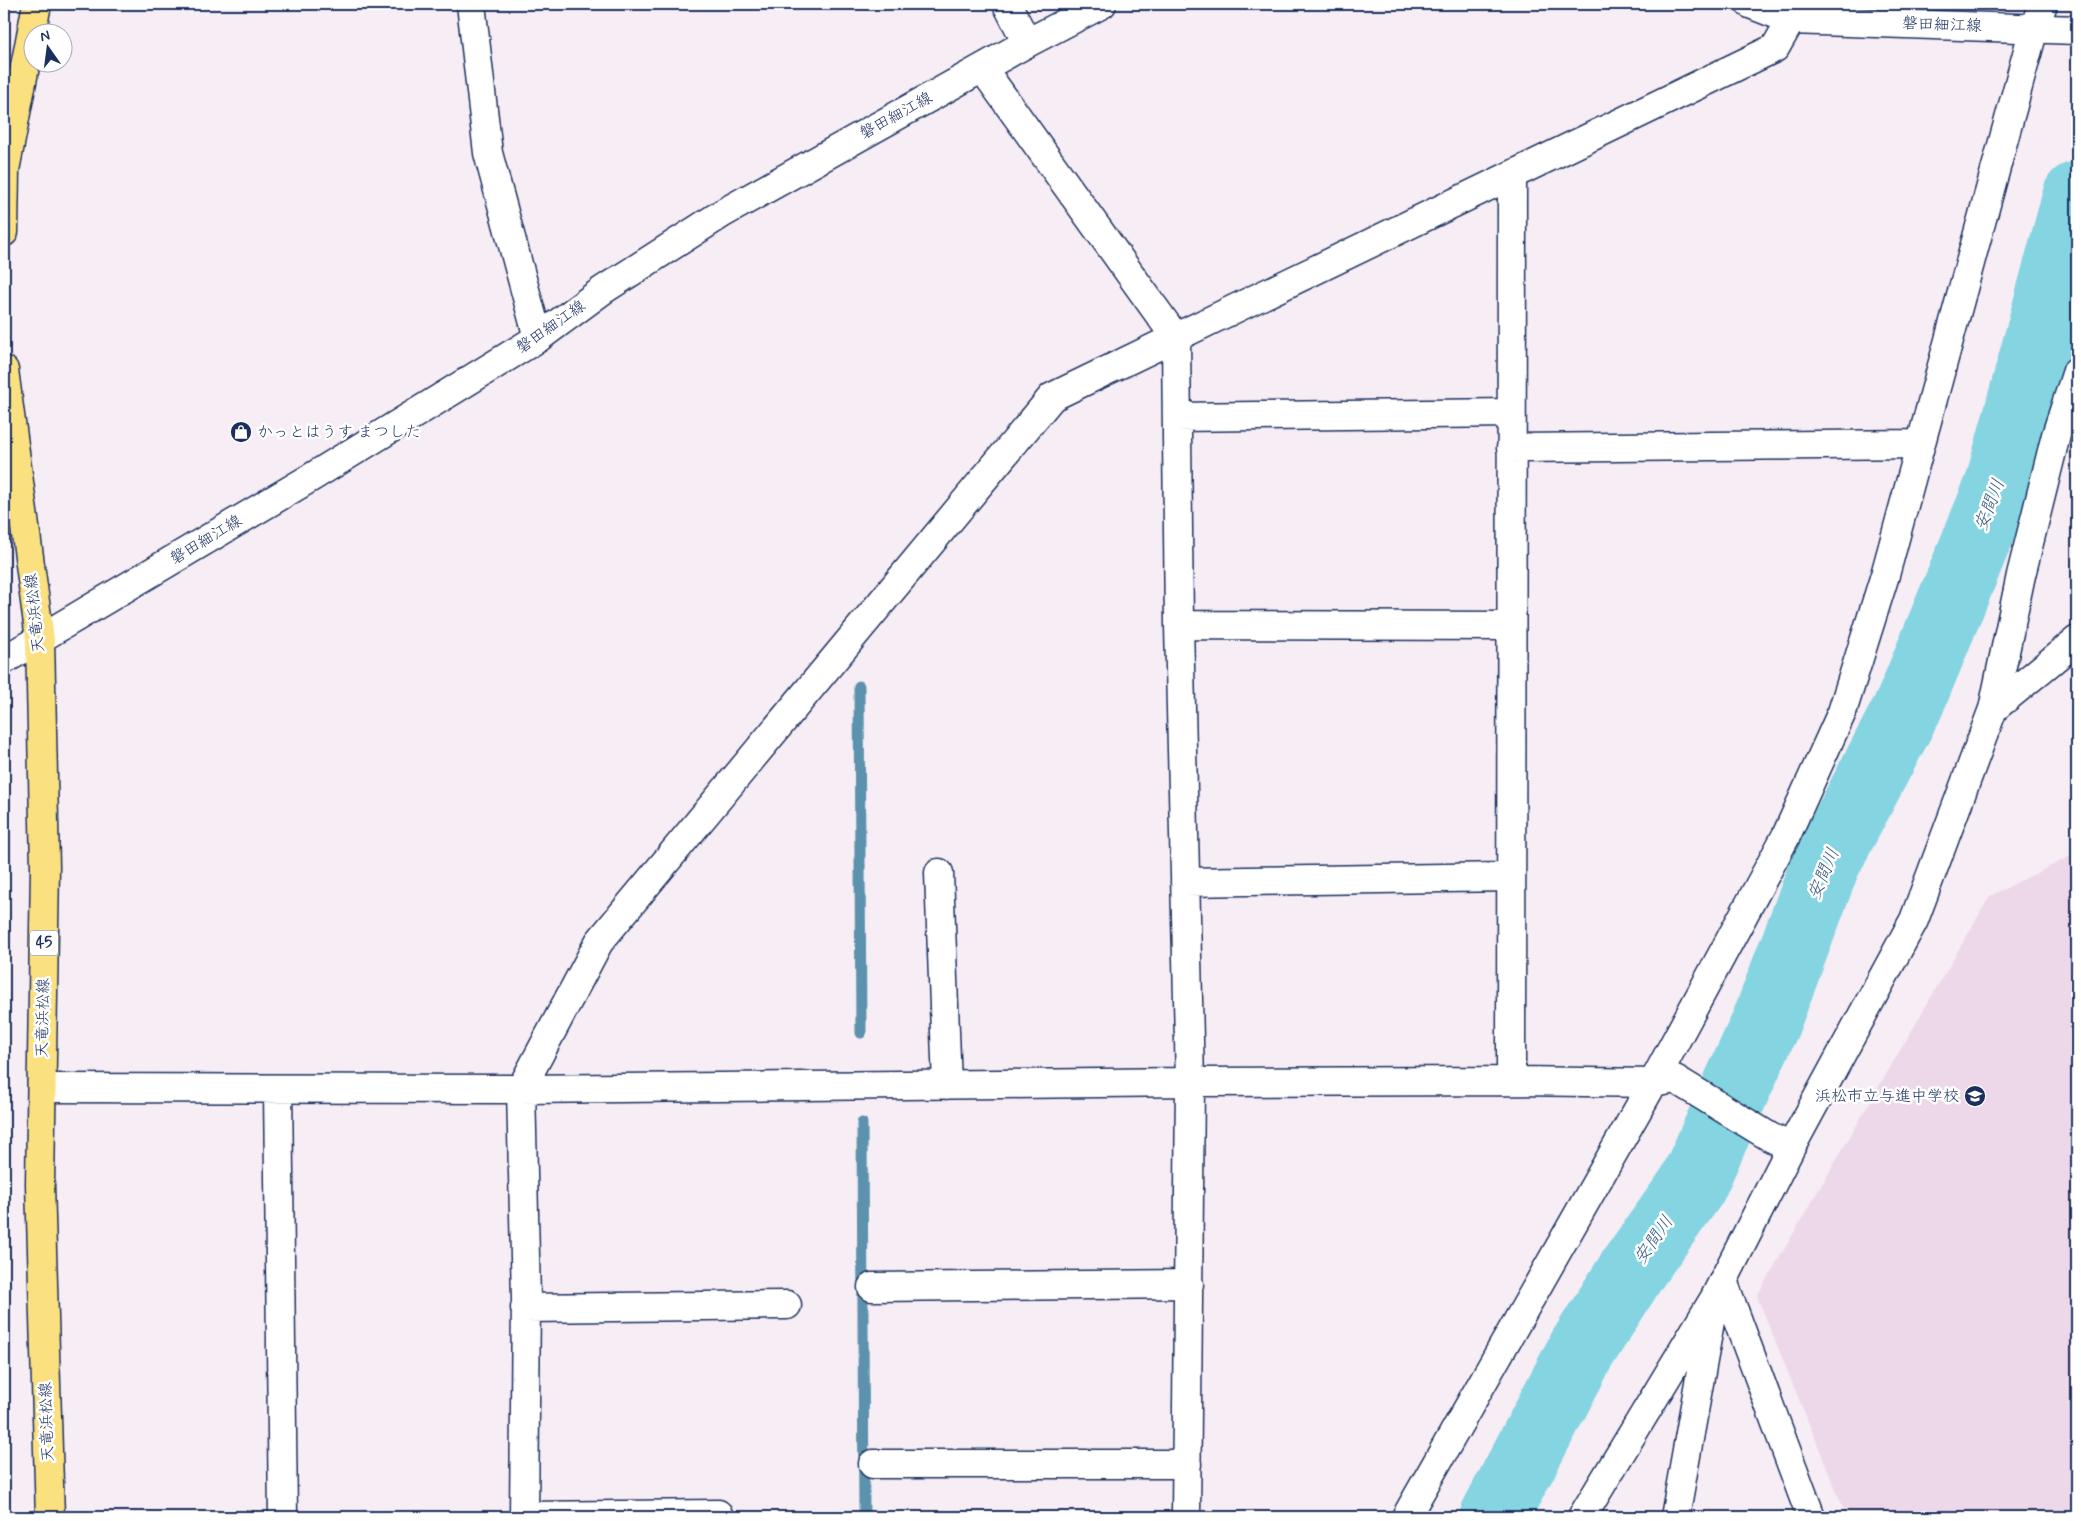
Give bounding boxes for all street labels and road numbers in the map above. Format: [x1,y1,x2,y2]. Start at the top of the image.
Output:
street label: 磐田細江線 [1902,13,1982,37]
street label: 磐田細江線 [856,87,936,145]
street label: 磐田細江線 [512,295,590,359]
street label: 磐田細江線 [166,510,246,570]
street label: 天竜浜松線 [20,572,50,654]
road number: 45 [30,930,58,956]
street label: 天竜浜松線 [32,978,54,1058]
street label: 天竜浜松線 [35,1382,59,1462]

